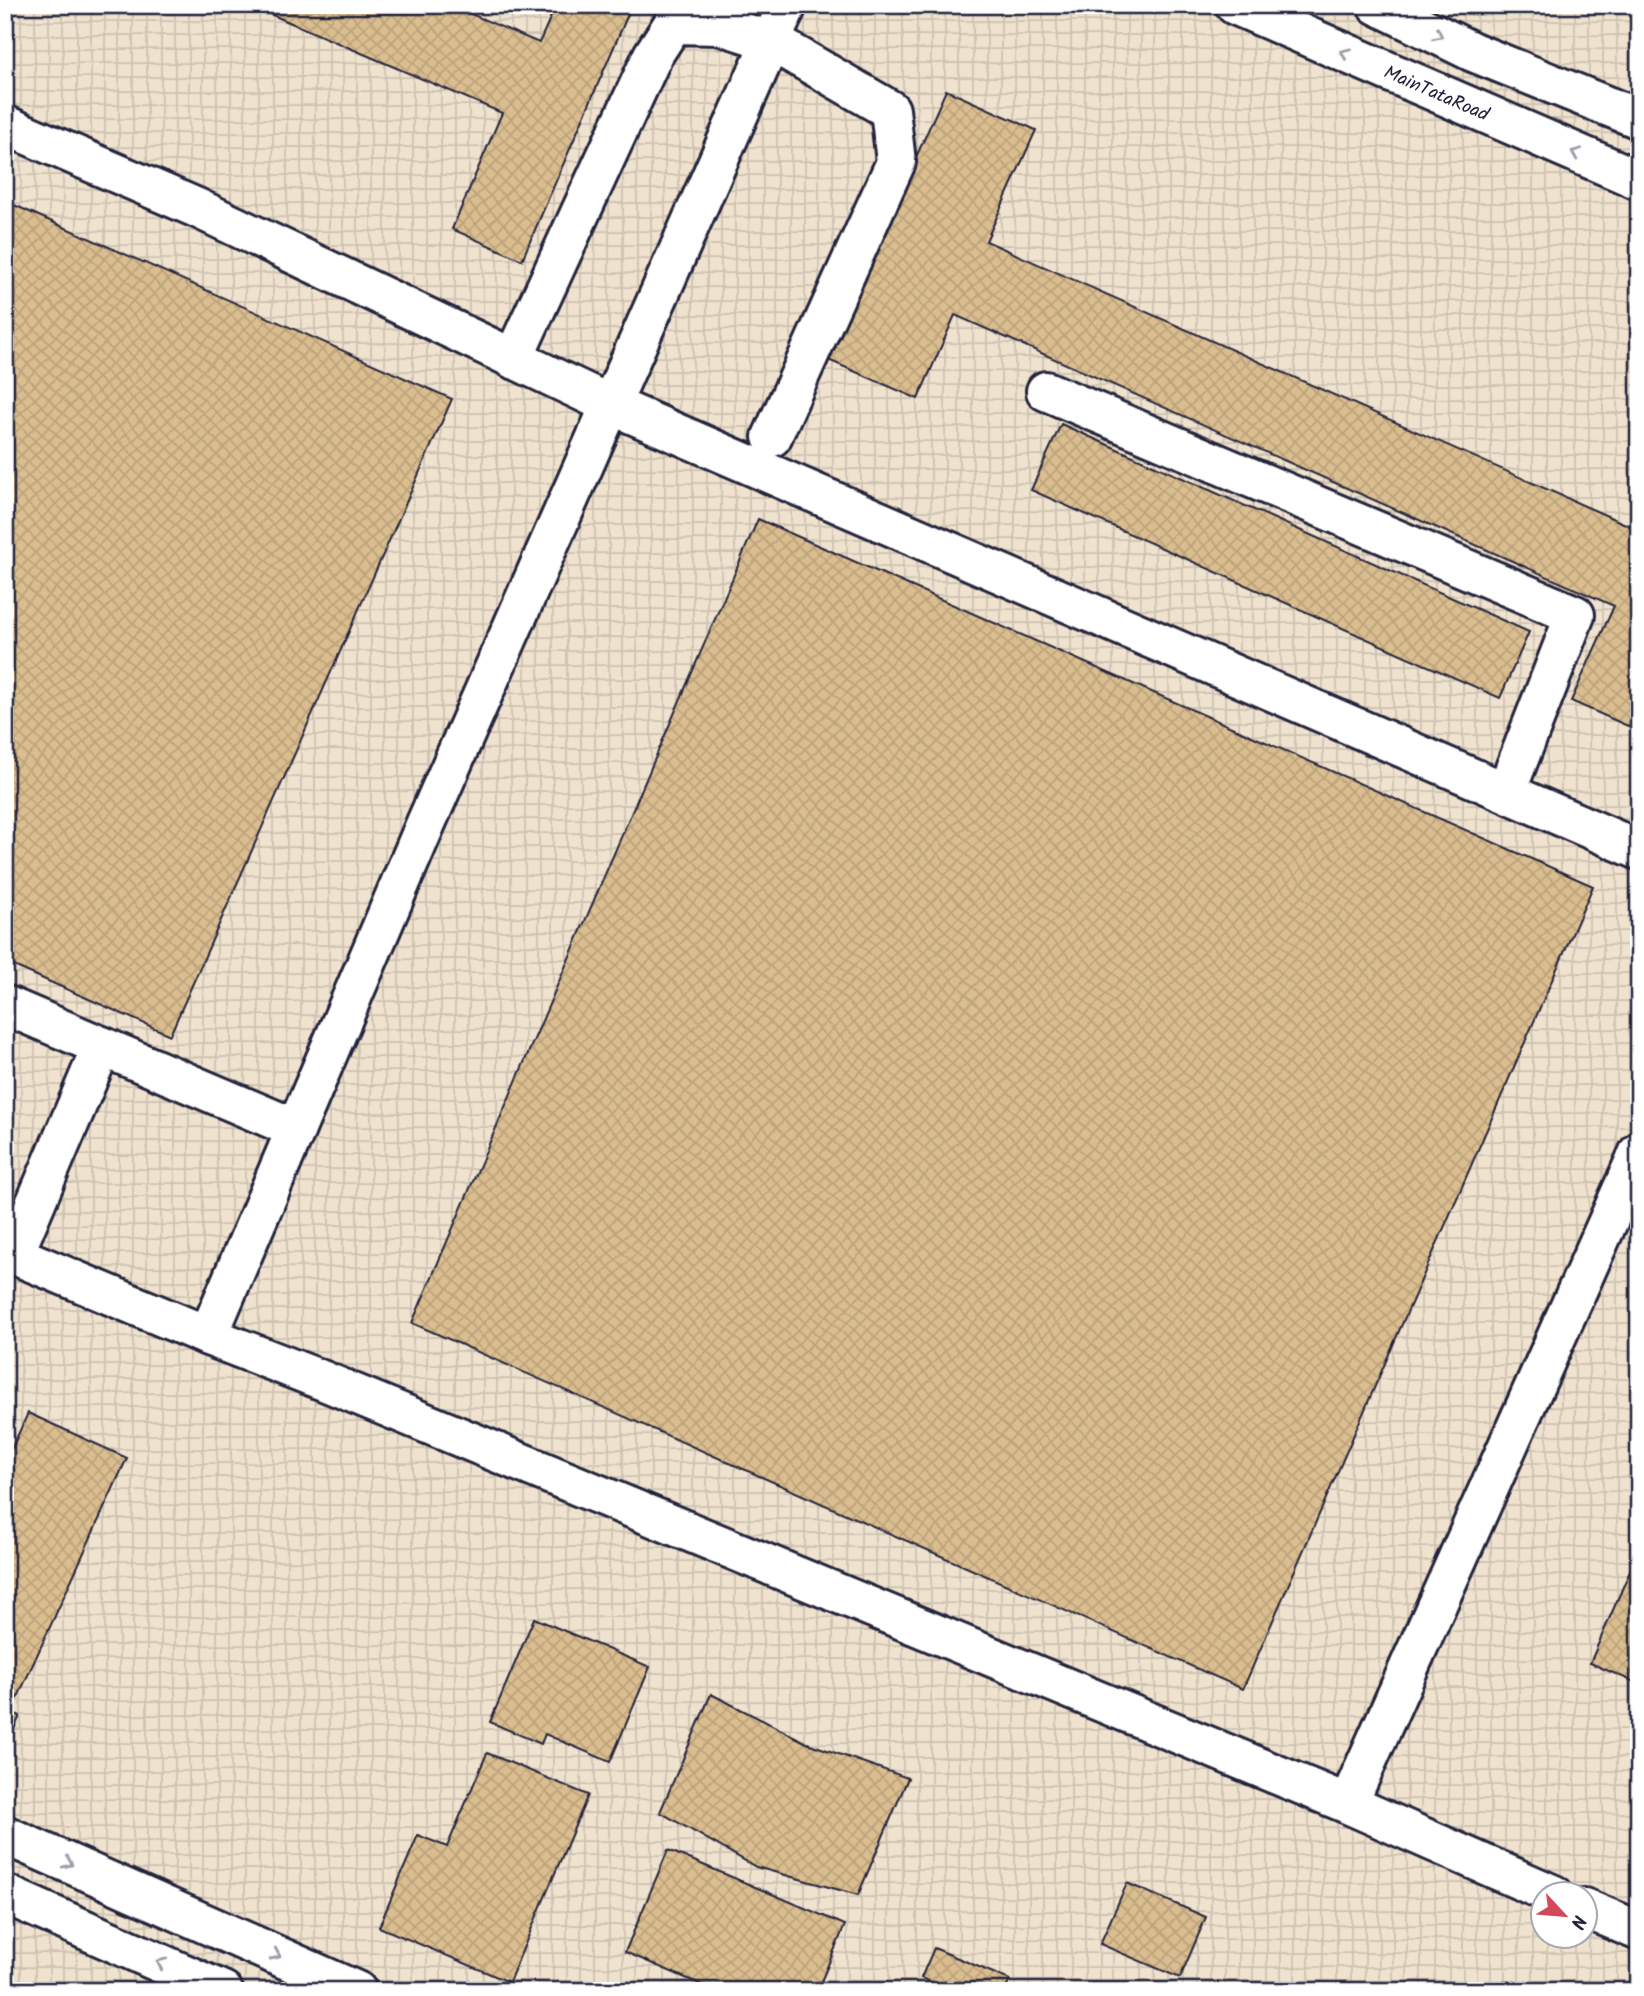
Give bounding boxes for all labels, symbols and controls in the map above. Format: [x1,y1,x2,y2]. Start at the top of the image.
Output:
one-way arrow [1431,27,1443,41]
one-way arrow [1340,47,1352,61]
street label: MainTataRoad [1379,58,1494,131]
one-way arrow [1571,147,1583,161]
one-way arrow [60,1855,73,1869]
north arrow [1528,1881,1598,1951]
text: N [1561,1910,1594,1934]
one-way arrow [268,1947,281,1961]
one-way arrow [156,1957,168,1971]

